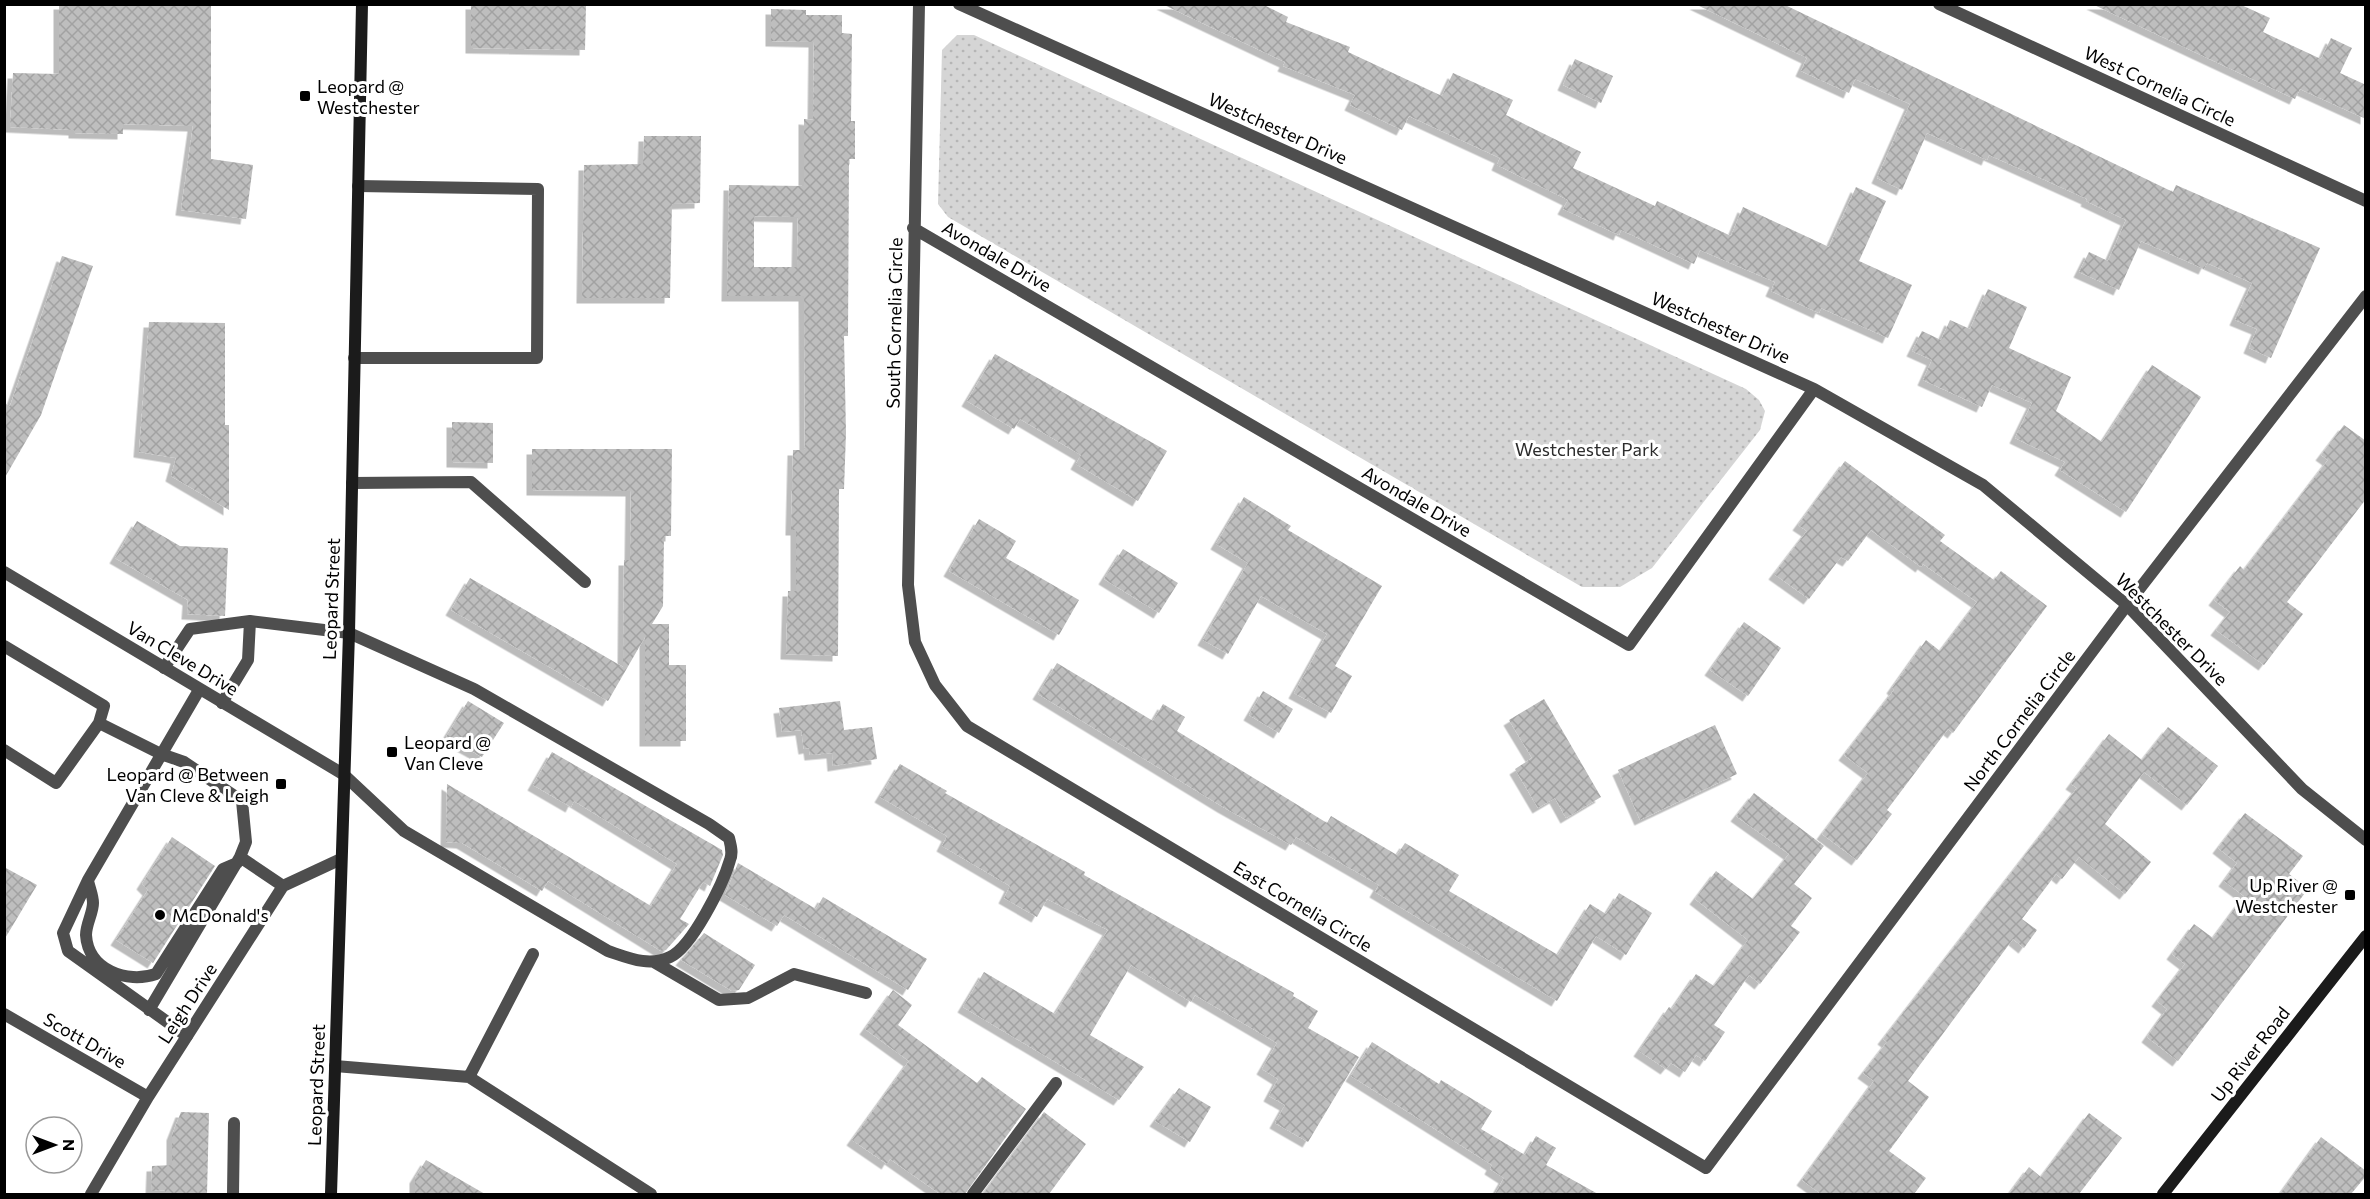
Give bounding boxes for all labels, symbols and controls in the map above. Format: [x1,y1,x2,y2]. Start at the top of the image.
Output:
street label: West Cornelia Circle [2081,41,2239,131]
place label: Leopard @ Westchester [317,75,420,118]
street label: Westchester Drive [1205,88,1351,168]
marker: Leopard @ Westchester [298,89,312,103]
street label: Avondale Drive [938,216,1056,296]
street label: South Cornelia Circle [882,237,906,409]
street label: Westchester Drive [1648,287,1794,367]
park label: Westchester Park [1515,438,1659,460]
street label: Avondale Drive [1358,461,1476,541]
street label: Leopard Street [318,538,344,660]
street label: Westchester Drive [2111,568,2233,690]
street label: Van Cleve Drive [123,616,243,700]
street label: North Cornelia Circle [1959,645,2079,795]
place label: Leopard @ Van Cleve [404,731,491,774]
marker: Leopard @ Van Cleve [385,745,399,759]
place label: Leopard @ Between Van Cleve & Leigh [107,763,269,806]
marker: Leopard @ Between Van Cleve & Leigh [274,777,288,791]
street label: East Cornelia Circle [1230,856,1376,956]
place label: Up River @ Westchester [2235,874,2338,917]
marker: Up River @ Westchester [2343,888,2357,902]
place label: McDonald's [172,904,269,926]
marker: McDonald's [153,908,167,922]
street label: Leigh Drive [153,959,221,1047]
street label: Up River Road [2206,1002,2294,1106]
street label: Scott Drive [40,1008,130,1072]
street label: Leopard Street [303,1024,329,1146]
north arrow [24,1115,84,1175]
text: N [60,1139,79,1151]

